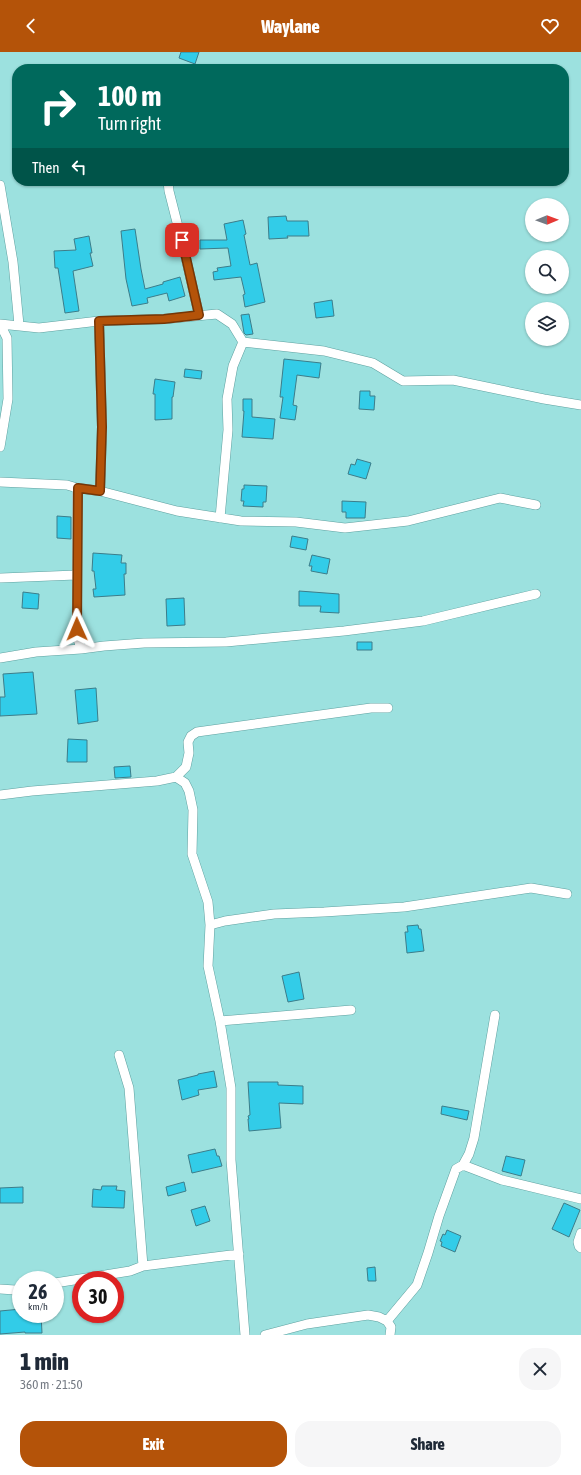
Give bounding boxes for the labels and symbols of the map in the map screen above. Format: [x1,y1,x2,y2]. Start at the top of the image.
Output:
north arrow [525,198,569,242]
pin [165,223,199,257]
position arrow [56,608,98,650]
speed limit sign: 30 [72,1271,124,1323]

